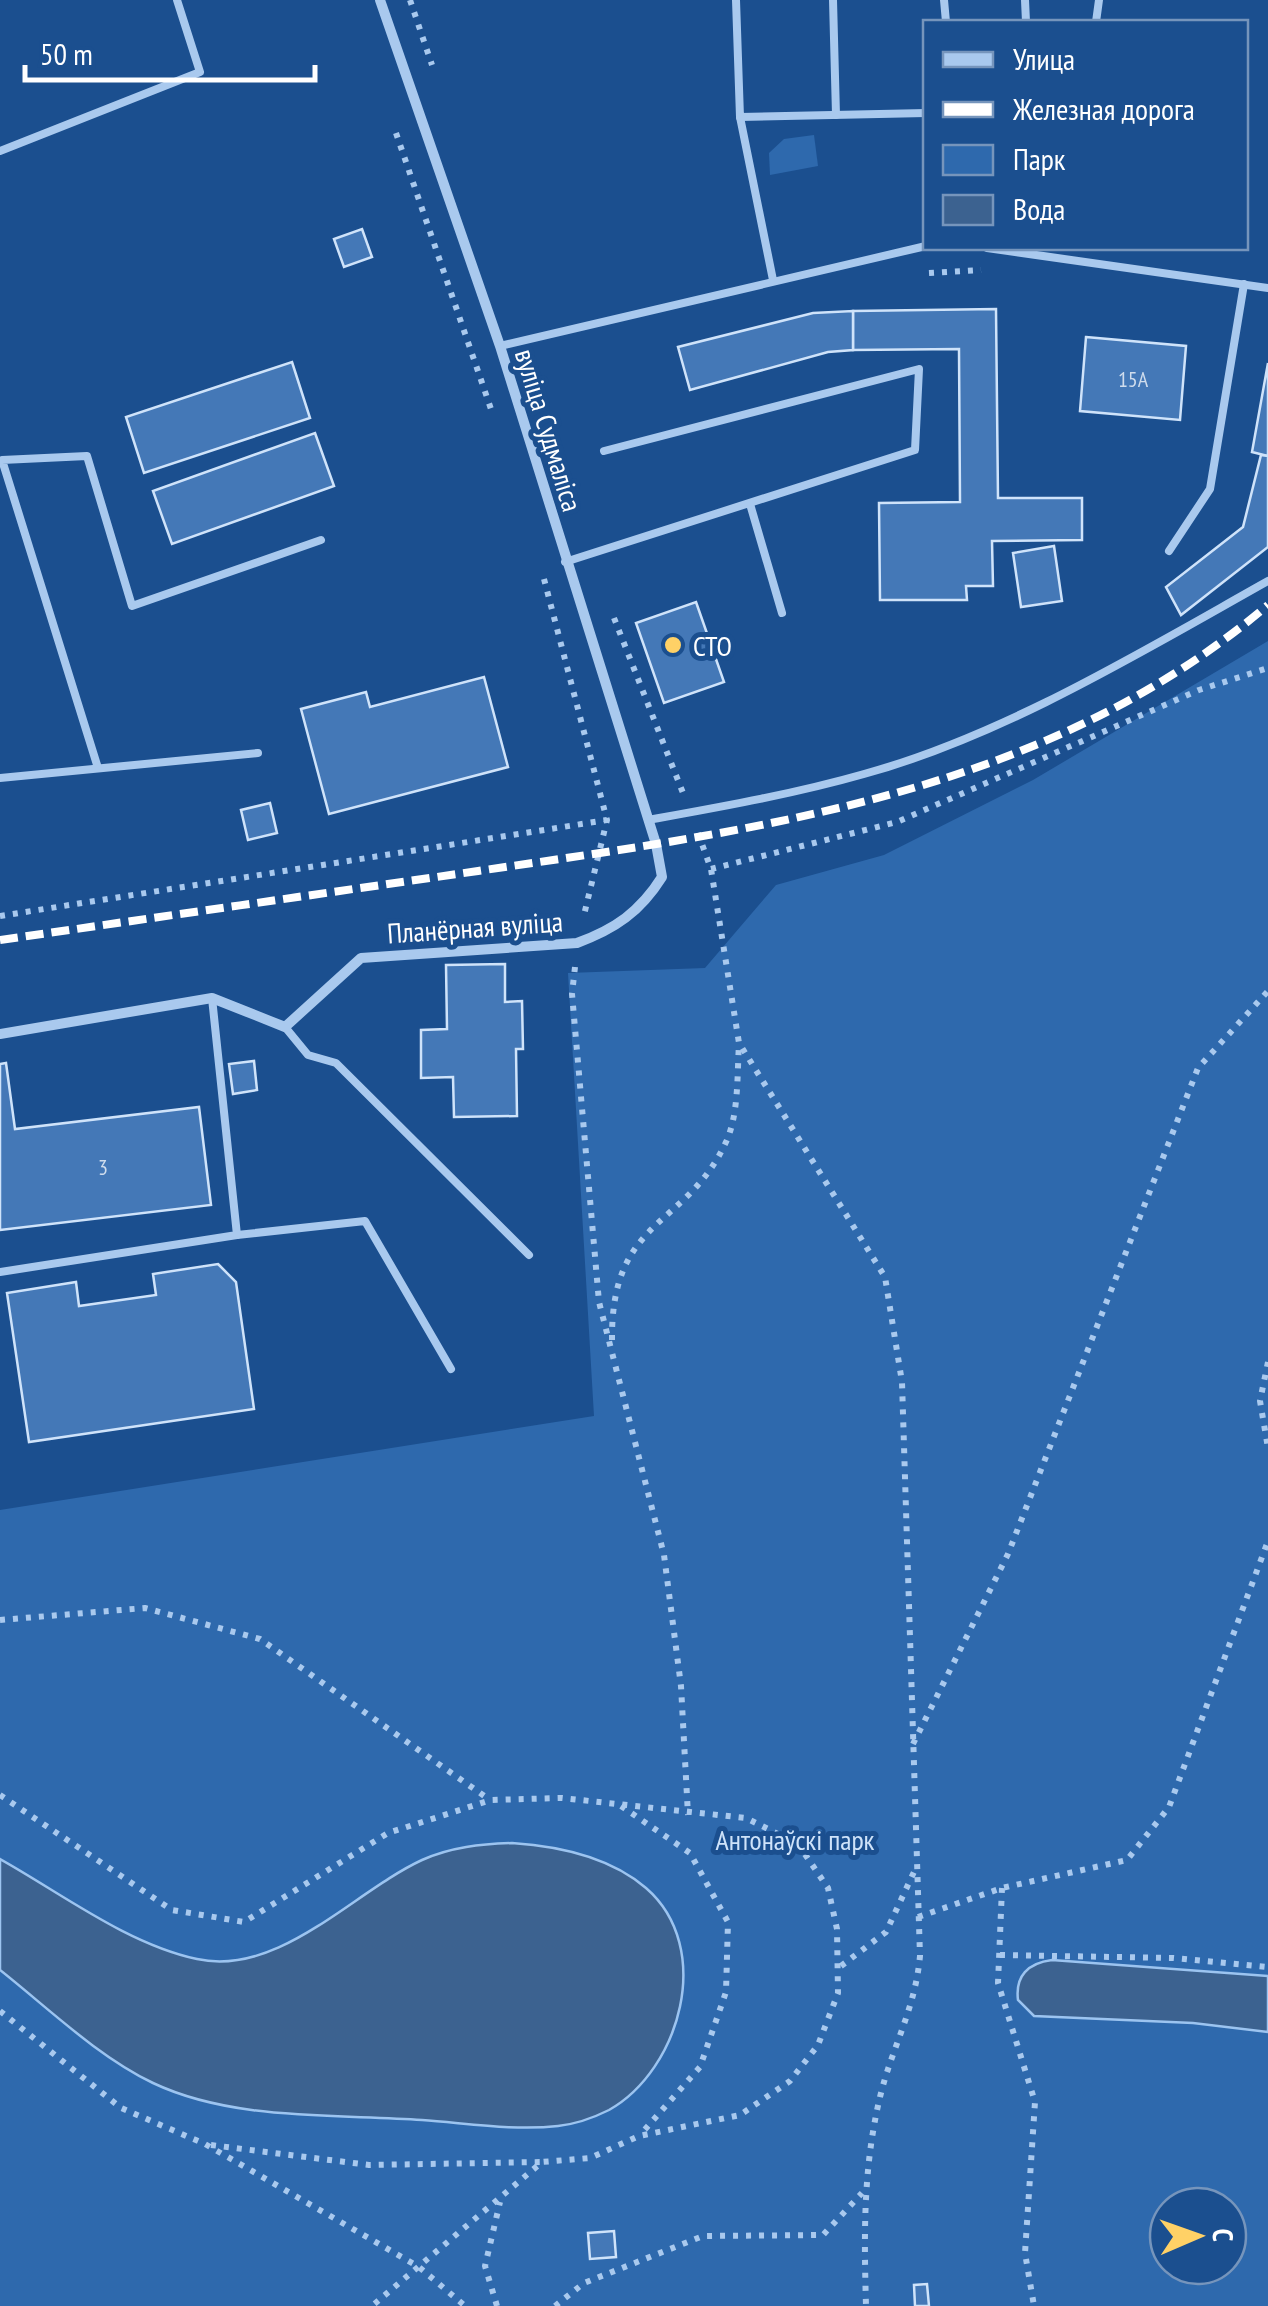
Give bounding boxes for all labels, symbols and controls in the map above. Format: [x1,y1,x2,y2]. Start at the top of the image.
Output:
scale bar [25,20,315,82]
legend [923,20,1248,250]
text: 50 m [40,34,93,73]
text: Улица [1013,39,1075,78]
text: Железная дорога [1012,89,1195,128]
text: Парк [1013,139,1066,178]
text: Вода [1013,189,1065,228]
street label: вуліца Судмаліса [507,344,591,516]
house number: 15А [1118,365,1149,393]
place label: СТО [693,627,732,664]
marker: СТО [662,634,684,656]
street label: Планёрная вуліца [386,902,564,952]
house number: 3 [98,1153,108,1181]
park label: Антонаўскі парк [716,1821,875,1858]
north arrow [1148,2186,1248,2286]
text: С [1205,2228,1242,2242]

